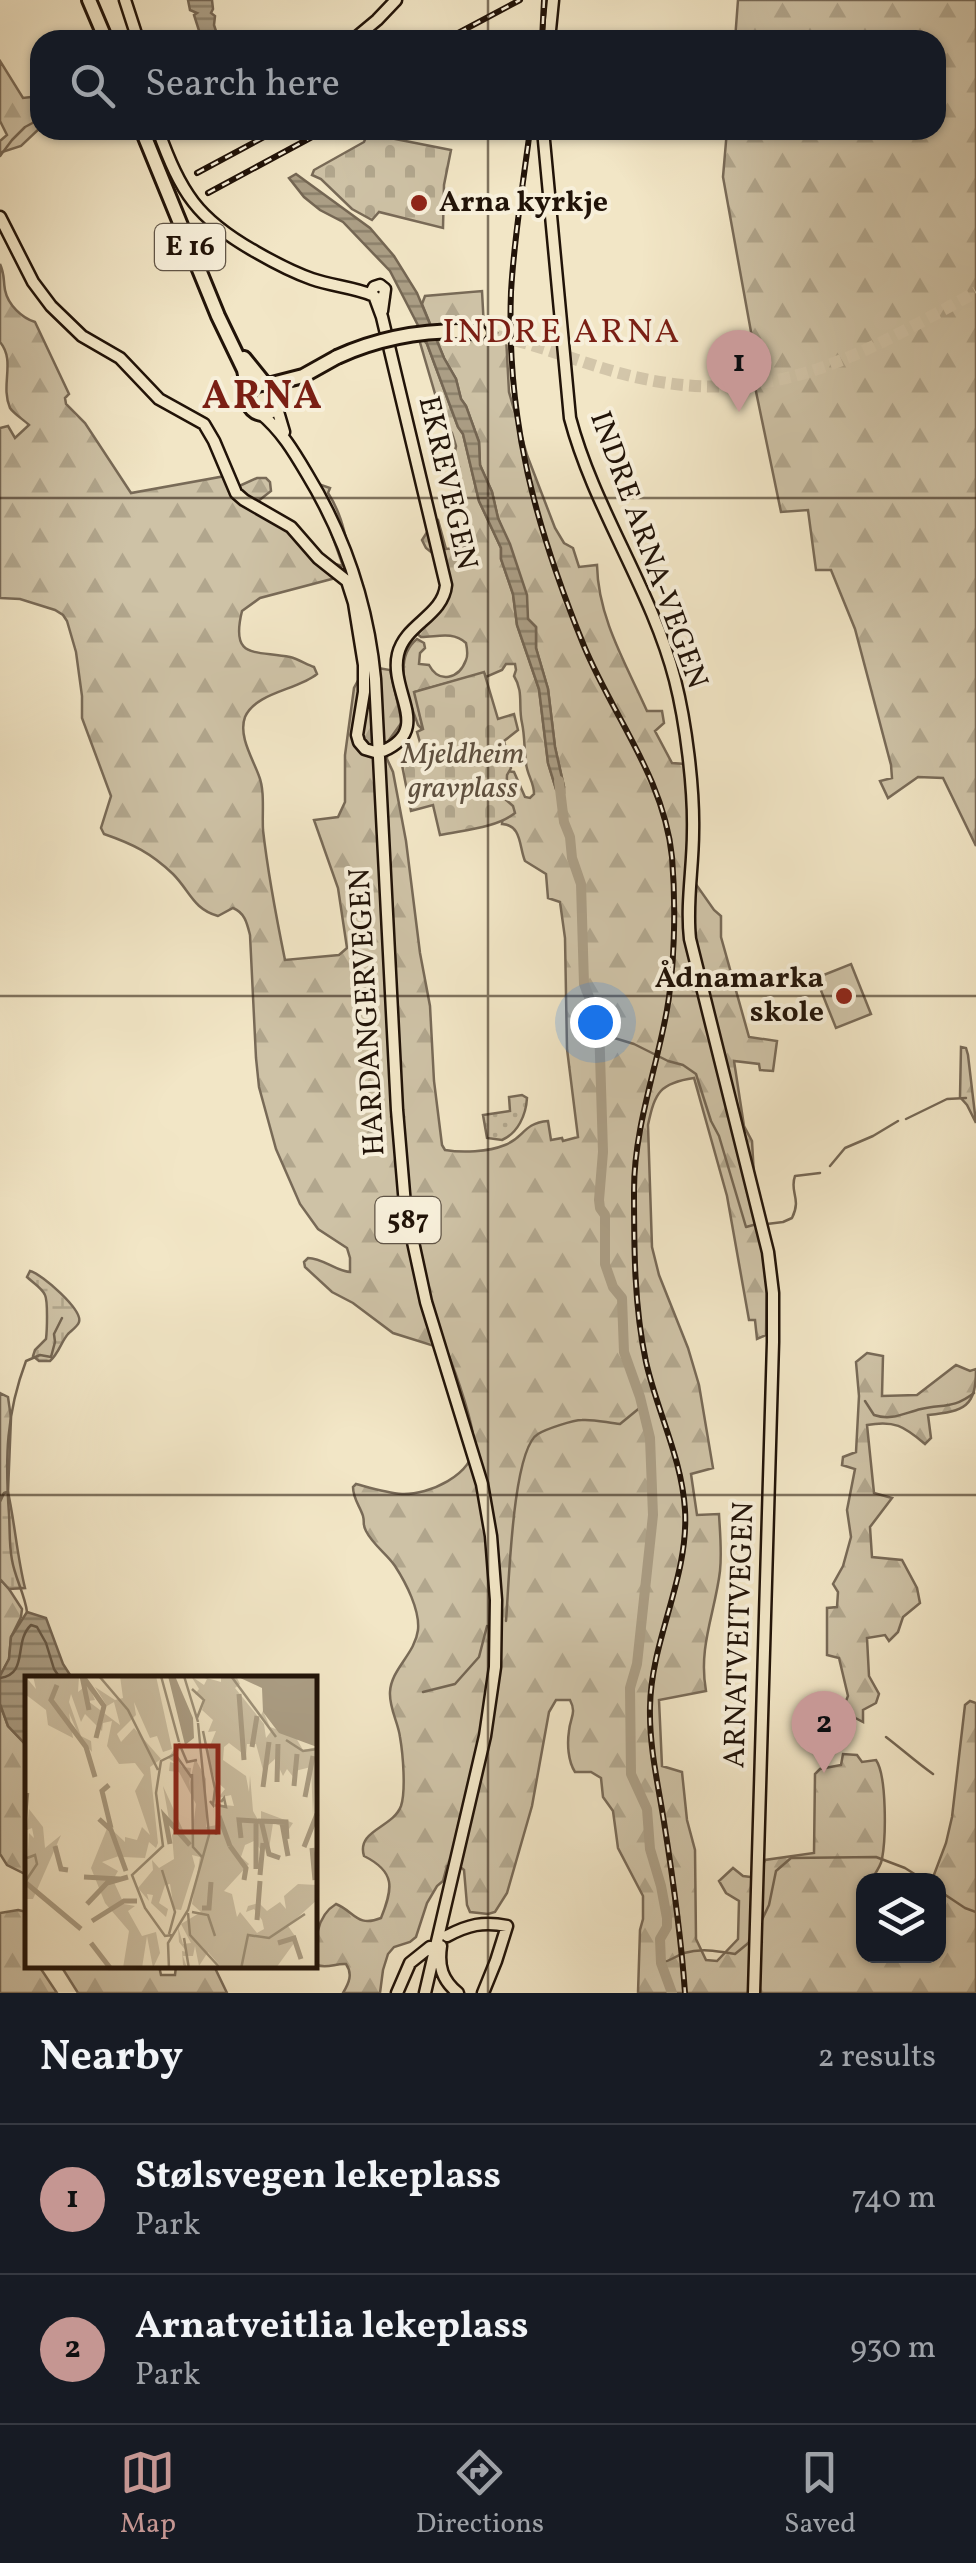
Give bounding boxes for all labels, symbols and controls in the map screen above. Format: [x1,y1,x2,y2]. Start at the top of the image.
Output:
search box [30,30,946,140]
icon: search [65,58,120,113]
text: Search here [145,59,340,112]
place label: Arna kyrkje [439,182,608,224]
marker: Arna kyrkje [408,192,430,214]
road number: E 16 [155,224,225,270]
district label: INDRE ARNA [442,309,682,357]
pin: 1 [706,330,772,412]
district label: ARNA [202,370,324,426]
street label: EKREVEGEN [407,392,487,574]
street label: INDRE ARNA-VEGEN [578,405,718,695]
park label: Mjeldheim gravplass [401,734,524,810]
street label: HARDANGERVEGEN [339,867,397,1157]
place label: Ådnamarka skole [655,958,824,1034]
marker: Ådnamarka skole [833,985,855,1007]
your location [570,997,621,1048]
road number: 587 [376,1197,440,1243]
street label: ARNATVEITVEGEN [714,1501,766,1769]
inset map [25,1676,318,1968]
pin: 2 [792,1690,856,1773]
map controls [856,1873,946,1963]
button: layers [856,1873,946,1963]
text: Nearby [40,2029,183,2088]
text: 2 results [818,2036,936,2080]
text: Stølsvegen lekeplass [135,2151,501,2204]
text: 1 [66,2177,79,2221]
text: 740 m [851,2177,936,2221]
text: Park [135,2204,200,2248]
text: Arnatveitlia lekeplass [135,2301,529,2354]
text: 2 [64,2327,81,2371]
text: 930 m [850,2327,936,2371]
text: Park [135,2354,200,2398]
tab: Map [120,2445,176,2544]
tab: Directions [416,2445,544,2544]
tab: Saved [784,2445,856,2544]

